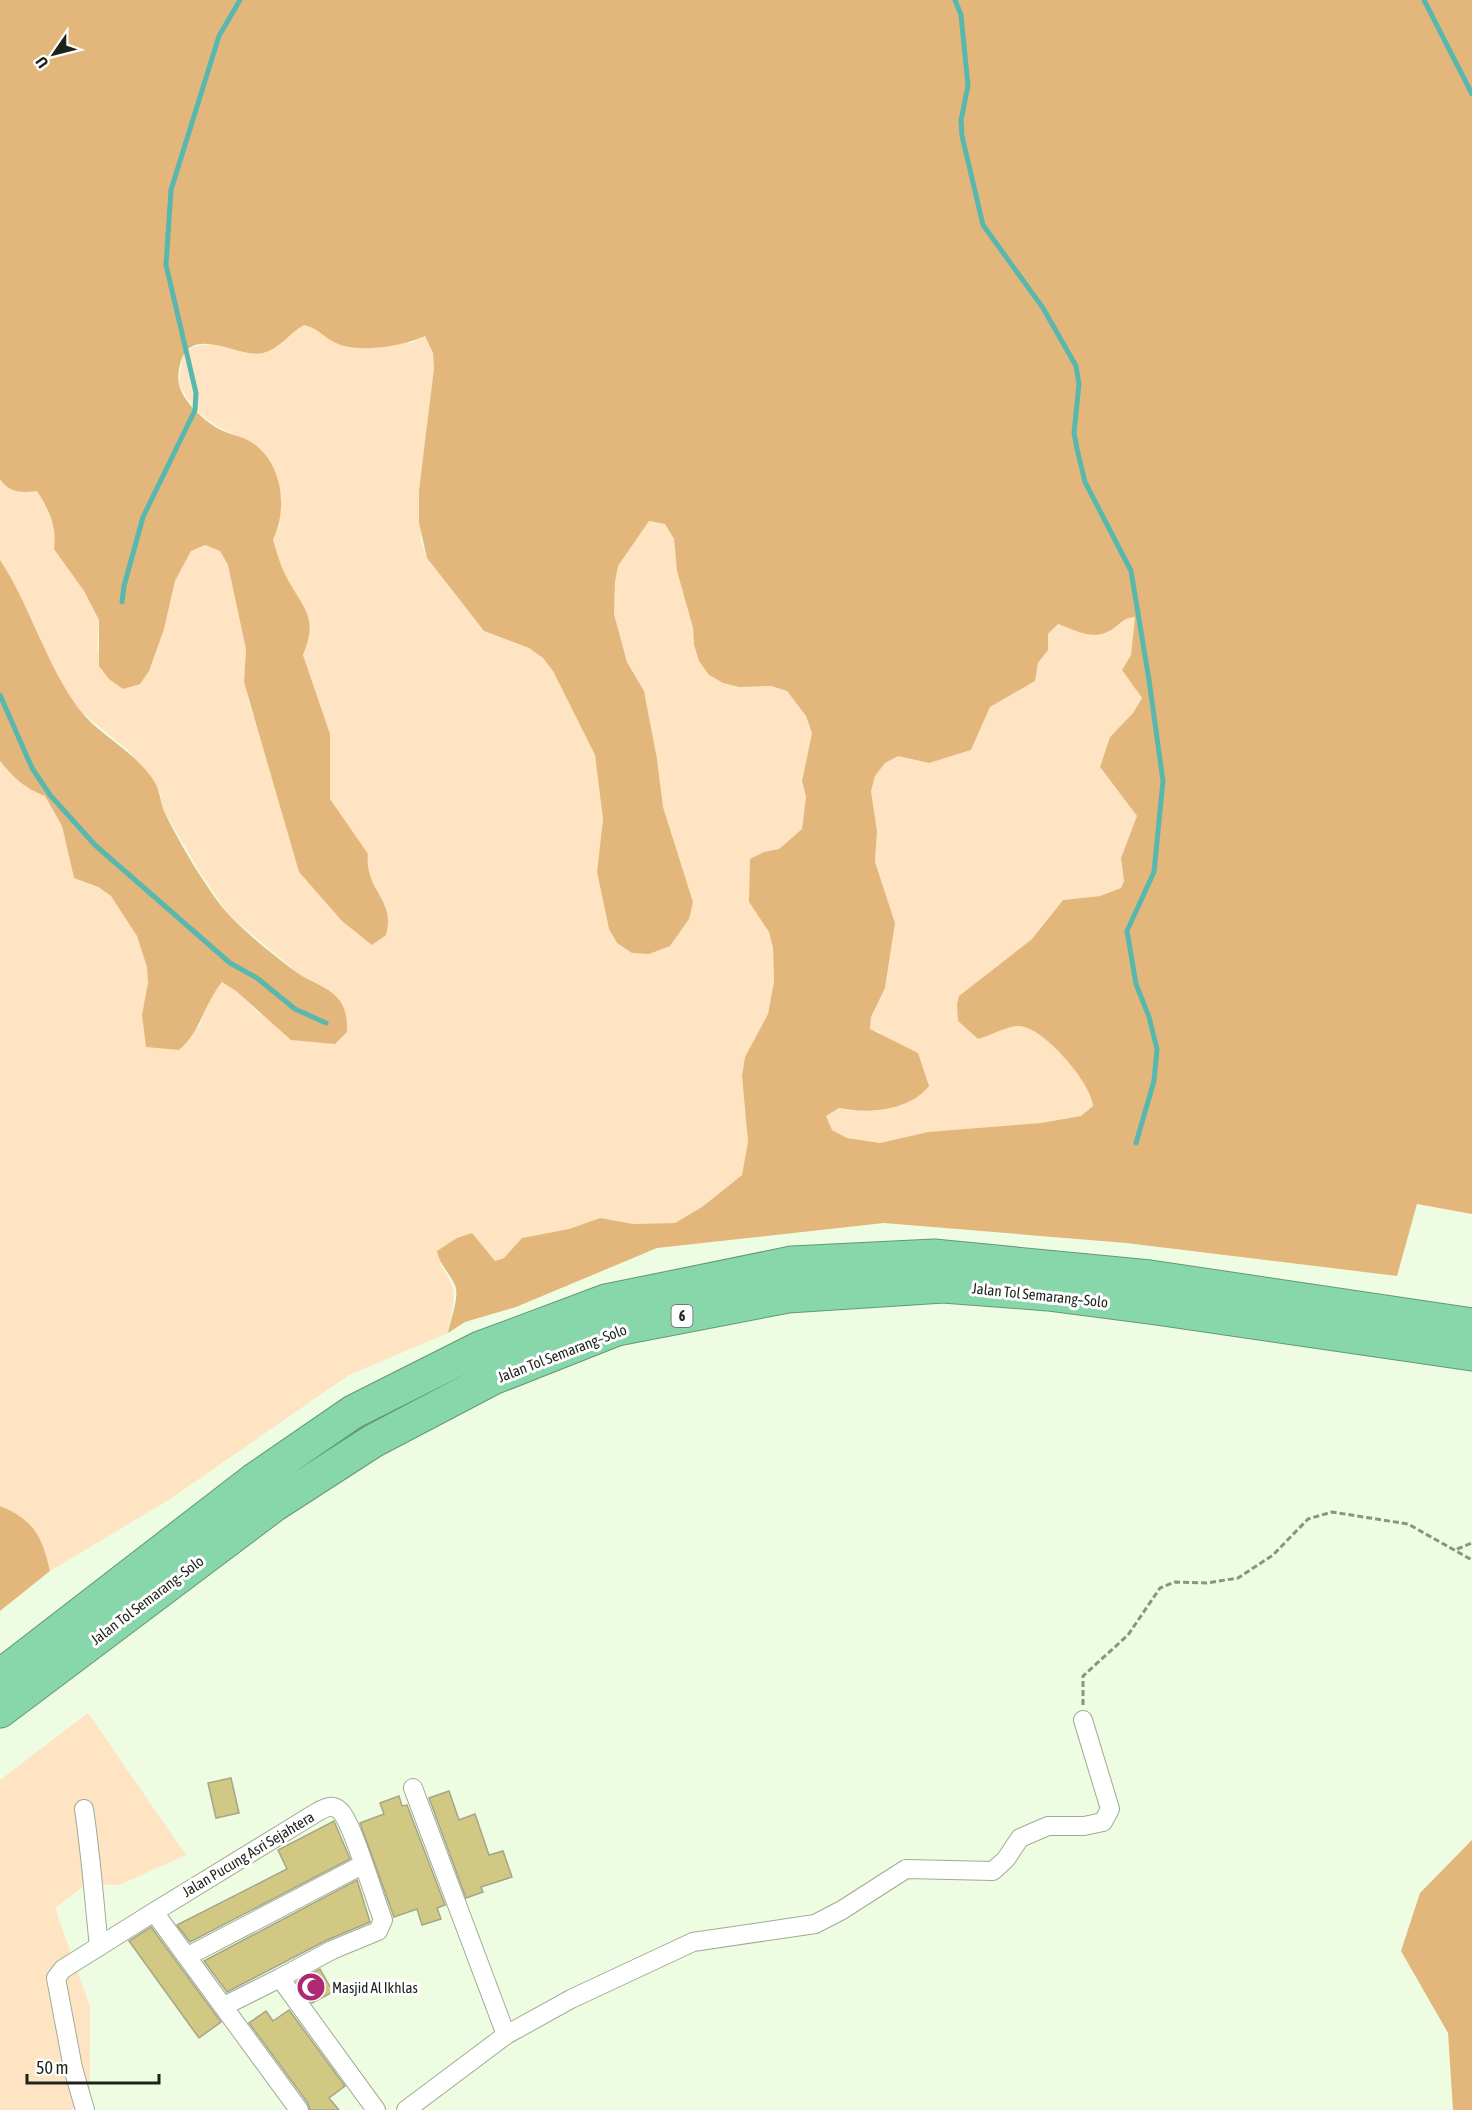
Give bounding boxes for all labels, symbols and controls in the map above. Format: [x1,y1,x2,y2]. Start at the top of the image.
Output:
north arrow [24,24,84,84]
text: U [32,54,52,72]
street label: Jalan Tol Semarang–Solo [971,1279,1109,1311]
road number: 6 [672,1305,692,1327]
street label: Jalan Tol Semarang–Solo [495,1321,629,1385]
street label: Jalan Tol Semarang–Solo [87,1552,207,1648]
street label: Jalan Pucung Asri Sejahtera [179,1808,317,1900]
mosque icon: Masjid Al Ikhlas [295,1971,327,2003]
place label: Masjid Al Ikhlas [332,1979,418,1996]
scale bar [27,2047,159,2085]
text: 50 m [36,2057,68,2078]

